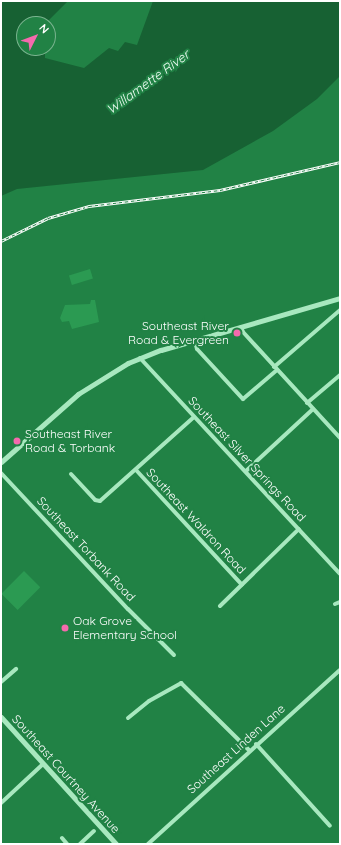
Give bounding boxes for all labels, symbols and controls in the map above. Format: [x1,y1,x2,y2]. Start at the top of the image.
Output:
north arrow [16,16,56,56]
text: N [36,21,52,36]
water label: Willamette River [103,47,193,117]
place label: Southeast River Road & Evergreen [128,319,229,347]
marker: Southeast River Road & Evergreen [232,328,242,338]
street label: Southeast Silver Springs Road [185,393,309,525]
place label: Southeast River Road & Torbank [25,427,115,455]
marker: Southeast River Road & Torbank [12,436,22,446]
street label: Southeast Waldron Road [143,465,249,577]
street label: Southeast Torbank Road [34,494,138,604]
place label: Oak Grove Elementary School [73,614,177,642]
marker: Oak Grove Elementary School [60,623,70,633]
street label: Southeast Linden Lane [184,701,288,797]
street label: Southeast Courtney Avenue [9,712,123,836]

